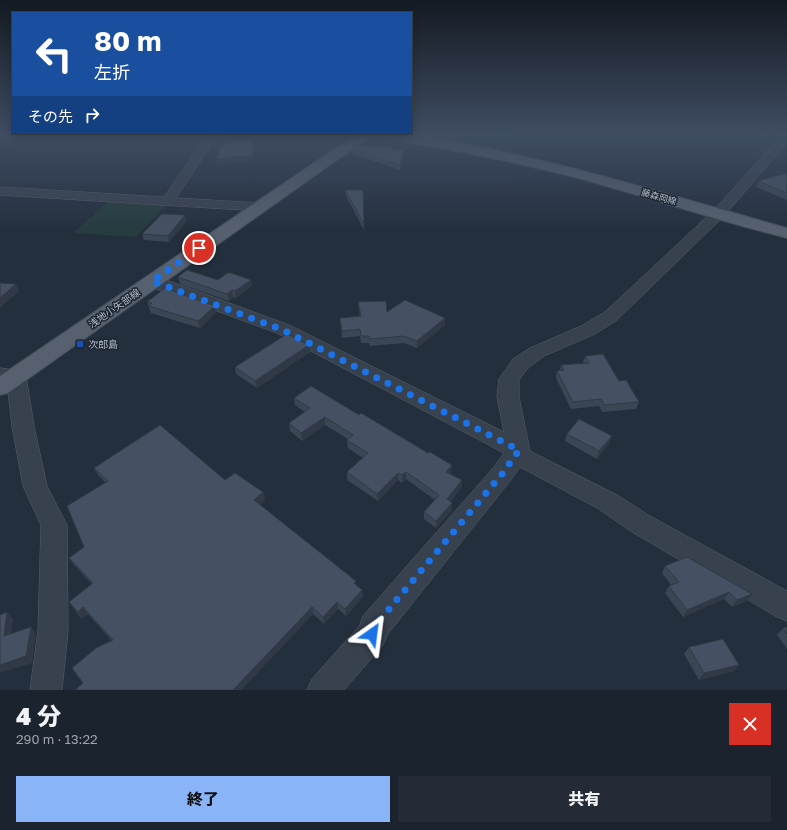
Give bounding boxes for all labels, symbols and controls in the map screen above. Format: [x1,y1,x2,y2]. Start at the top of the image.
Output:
text: 80 m [94,24,162,57]
icon: left [28,28,80,80]
text: 左折 [94,61,130,83]
icon: right [81,104,103,126]
text: その先 [28,107,73,125]
street label: 藤森岡線 [640,186,679,207]
pin [182,231,216,265]
icon: arrive [188,237,210,259]
street label: 浅地小矢部線 [86,286,142,330]
place label: 次郎島 [88,338,118,350]
marker: 次郎島 [75,339,85,349]
position arrow [351,613,393,655]
text: 4 分 [16,701,61,730]
button: close [729,703,771,745]
text: 290 m · 13:22 [16,731,98,747]
button: 終了 [16,776,390,822]
button: 共有 [398,776,771,822]

